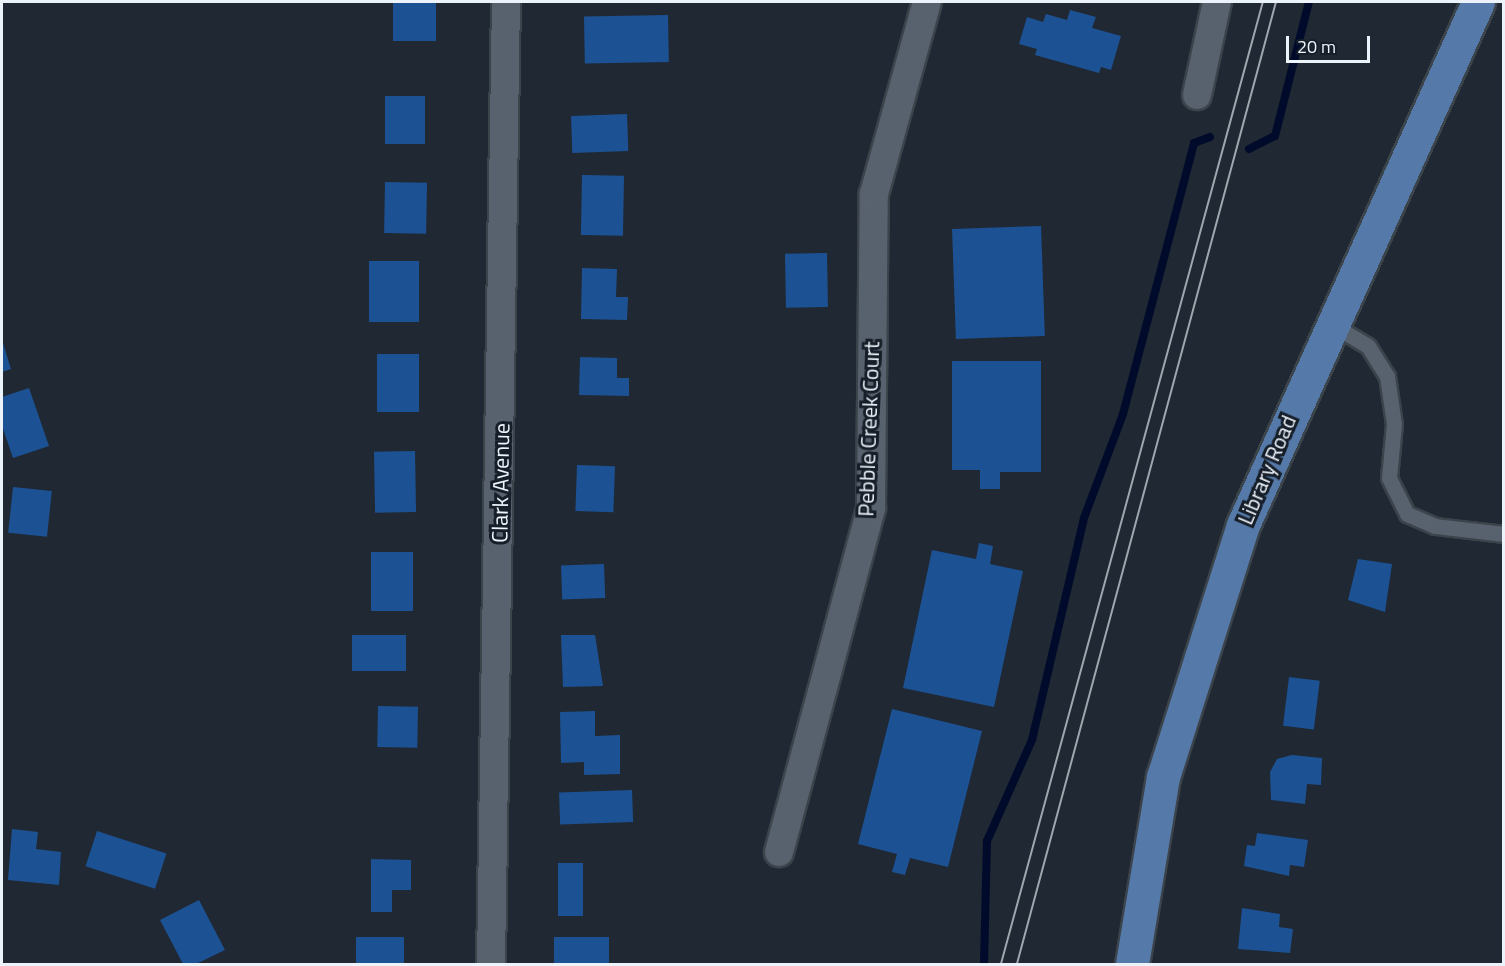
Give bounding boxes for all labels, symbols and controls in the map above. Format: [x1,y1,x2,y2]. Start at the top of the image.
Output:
scale bar [1289,24,1373,62]
text: 20 m [1297,33,1336,60]
street label: Pebble Creek Court [853,341,885,517]
street label: Library Road [1232,411,1302,529]
street label: Clark Avenue [487,423,515,543]

